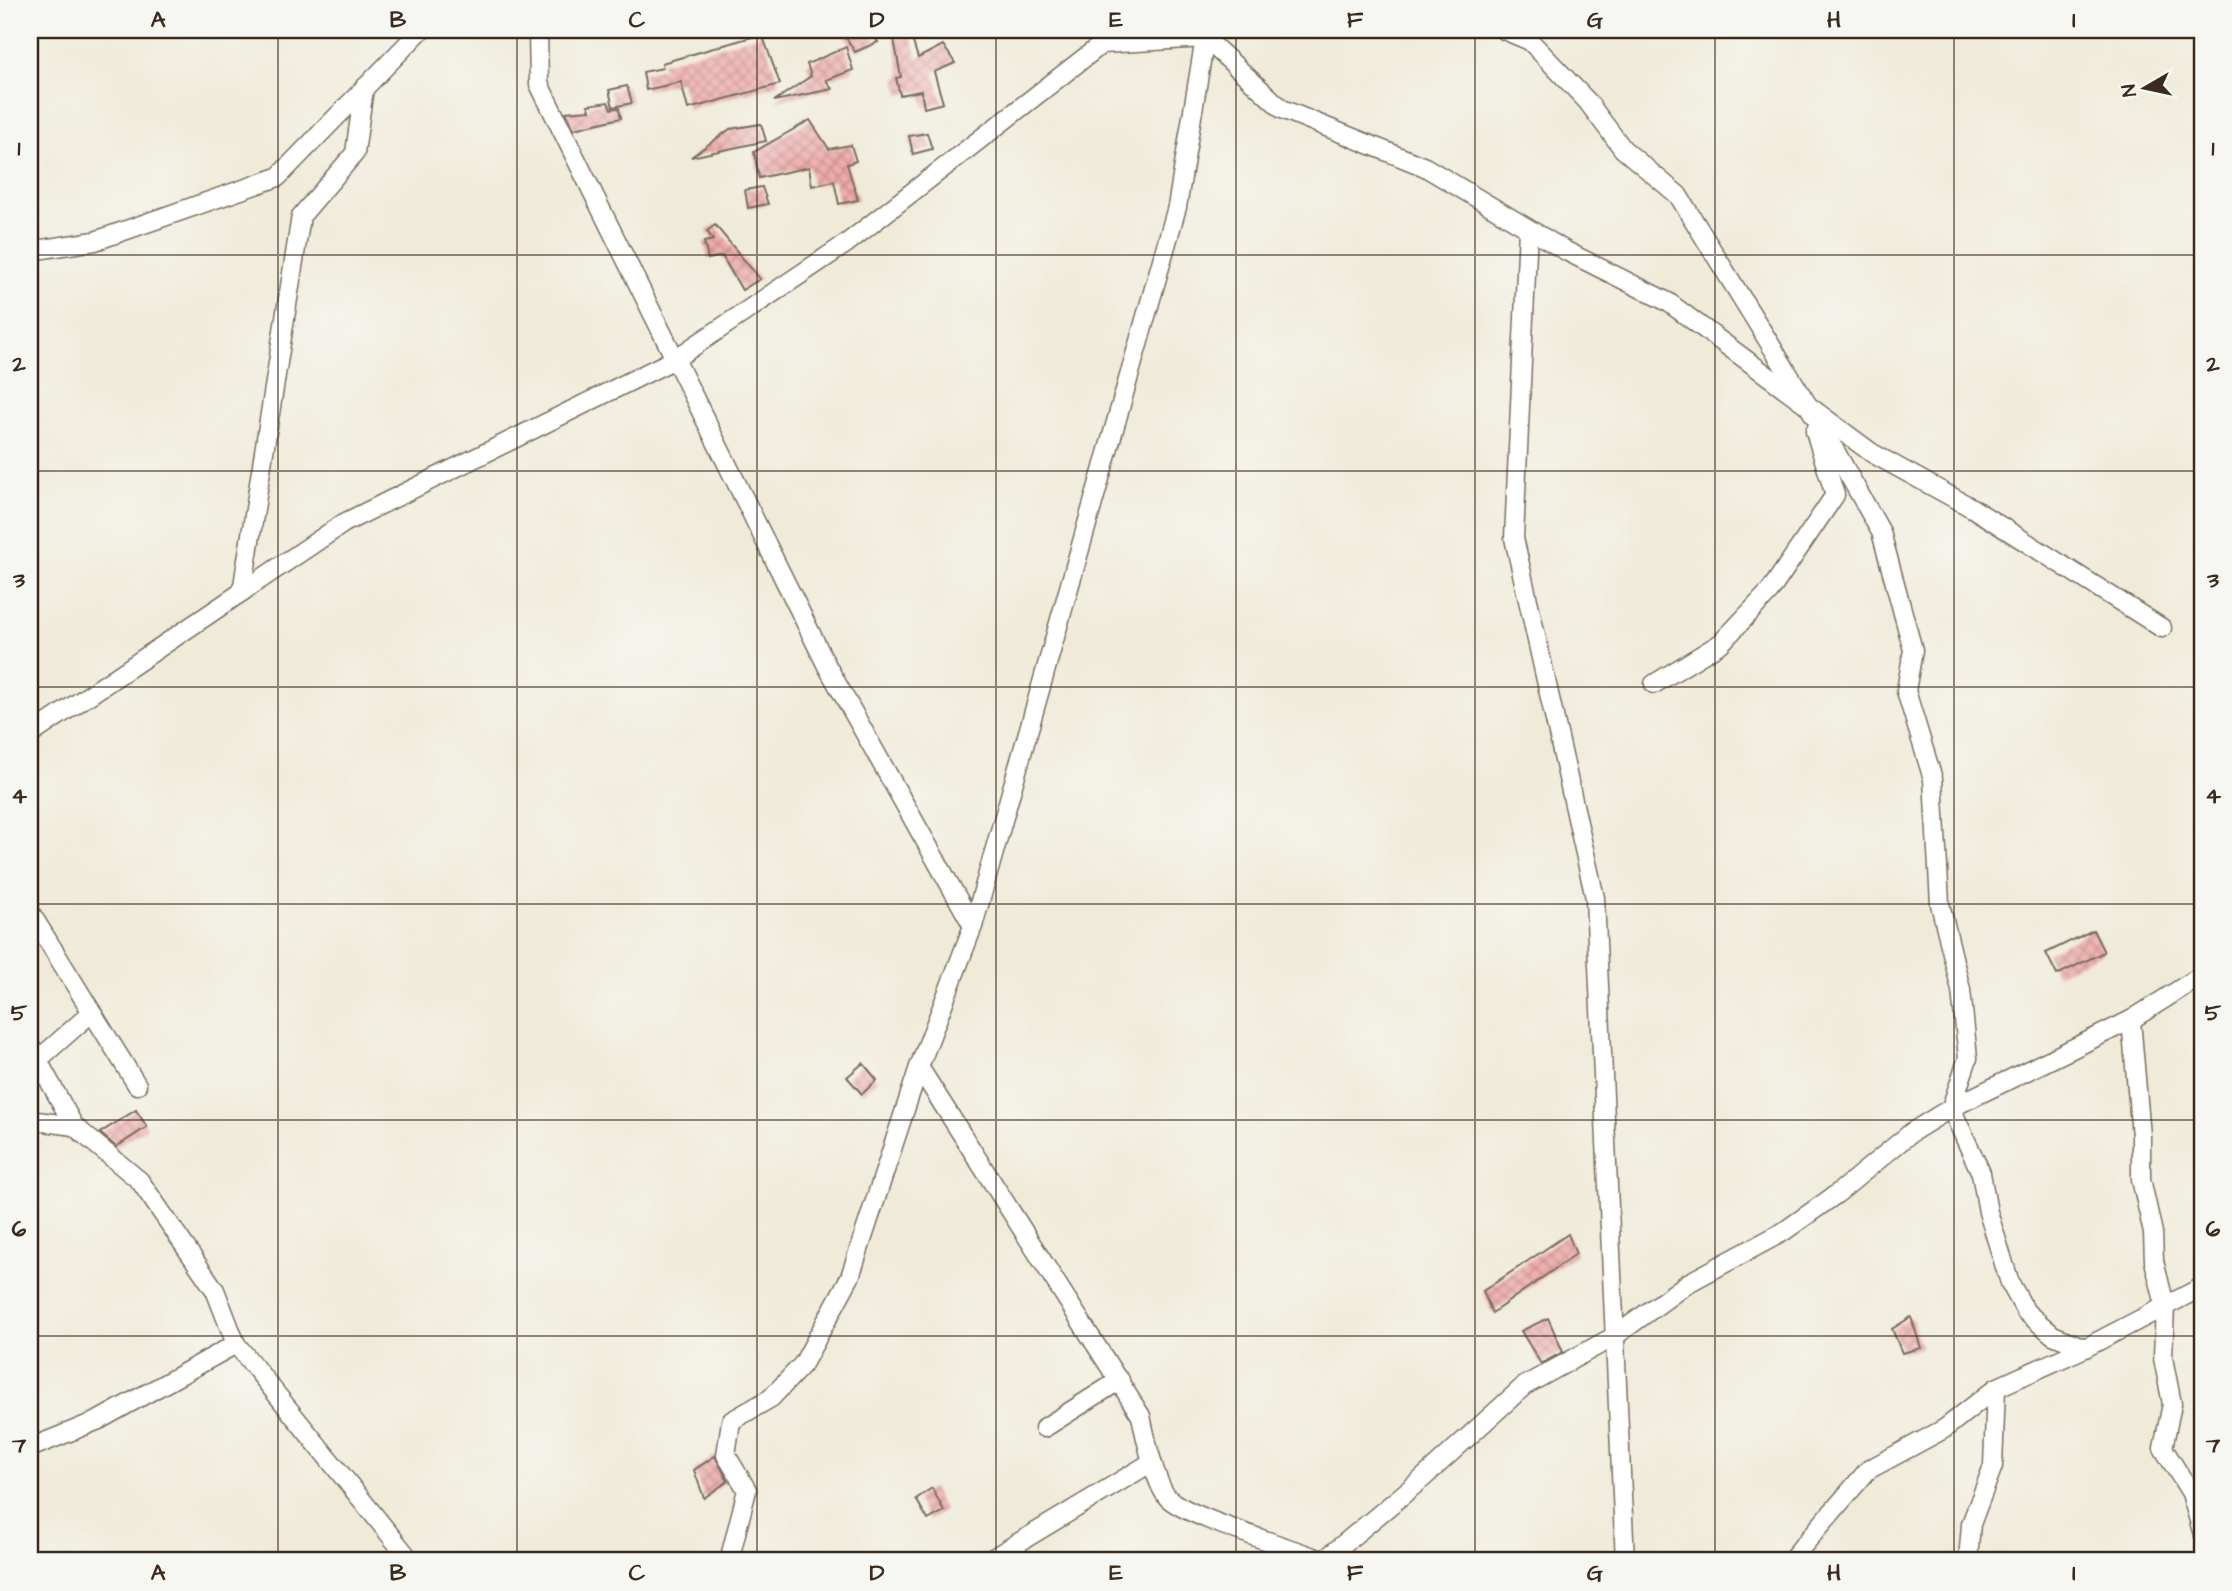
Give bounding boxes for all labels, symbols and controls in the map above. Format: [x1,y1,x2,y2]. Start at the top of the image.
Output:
text: A [151,4,166,36]
text: B [390,4,407,36]
text: C [629,4,646,36]
text: D [870,4,885,36]
text: E [1109,4,1123,36]
text: F [1347,4,1364,36]
text: G [1587,4,1603,36]
text: H [1827,4,1841,36]
text: I [2072,4,2076,36]
north arrow [2110,52,2180,122]
text: N [2115,82,2144,98]
text: 1 [18,132,21,164]
text: 1 [2212,132,2215,164]
text: 2 [11,348,26,380]
text: 2 [2205,348,2220,380]
text: 3 [12,564,25,596]
text: 3 [2206,564,2219,596]
text: 4 [11,780,27,812]
text: 4 [2205,780,2221,812]
text: 5 [11,997,28,1029]
text: 5 [2205,997,2222,1029]
text: 6 [12,1213,27,1245]
text: 6 [2206,1213,2221,1245]
text: 7 [11,1429,27,1461]
text: 7 [2205,1429,2221,1461]
text: A [151,1557,166,1589]
text: B [390,1557,407,1589]
text: C [629,1557,646,1589]
text: D [870,1557,885,1589]
text: E [1109,1557,1123,1589]
text: F [1347,1557,1364,1589]
text: G [1587,1557,1603,1589]
text: H [1827,1557,1841,1589]
text: I [2072,1557,2076,1589]

